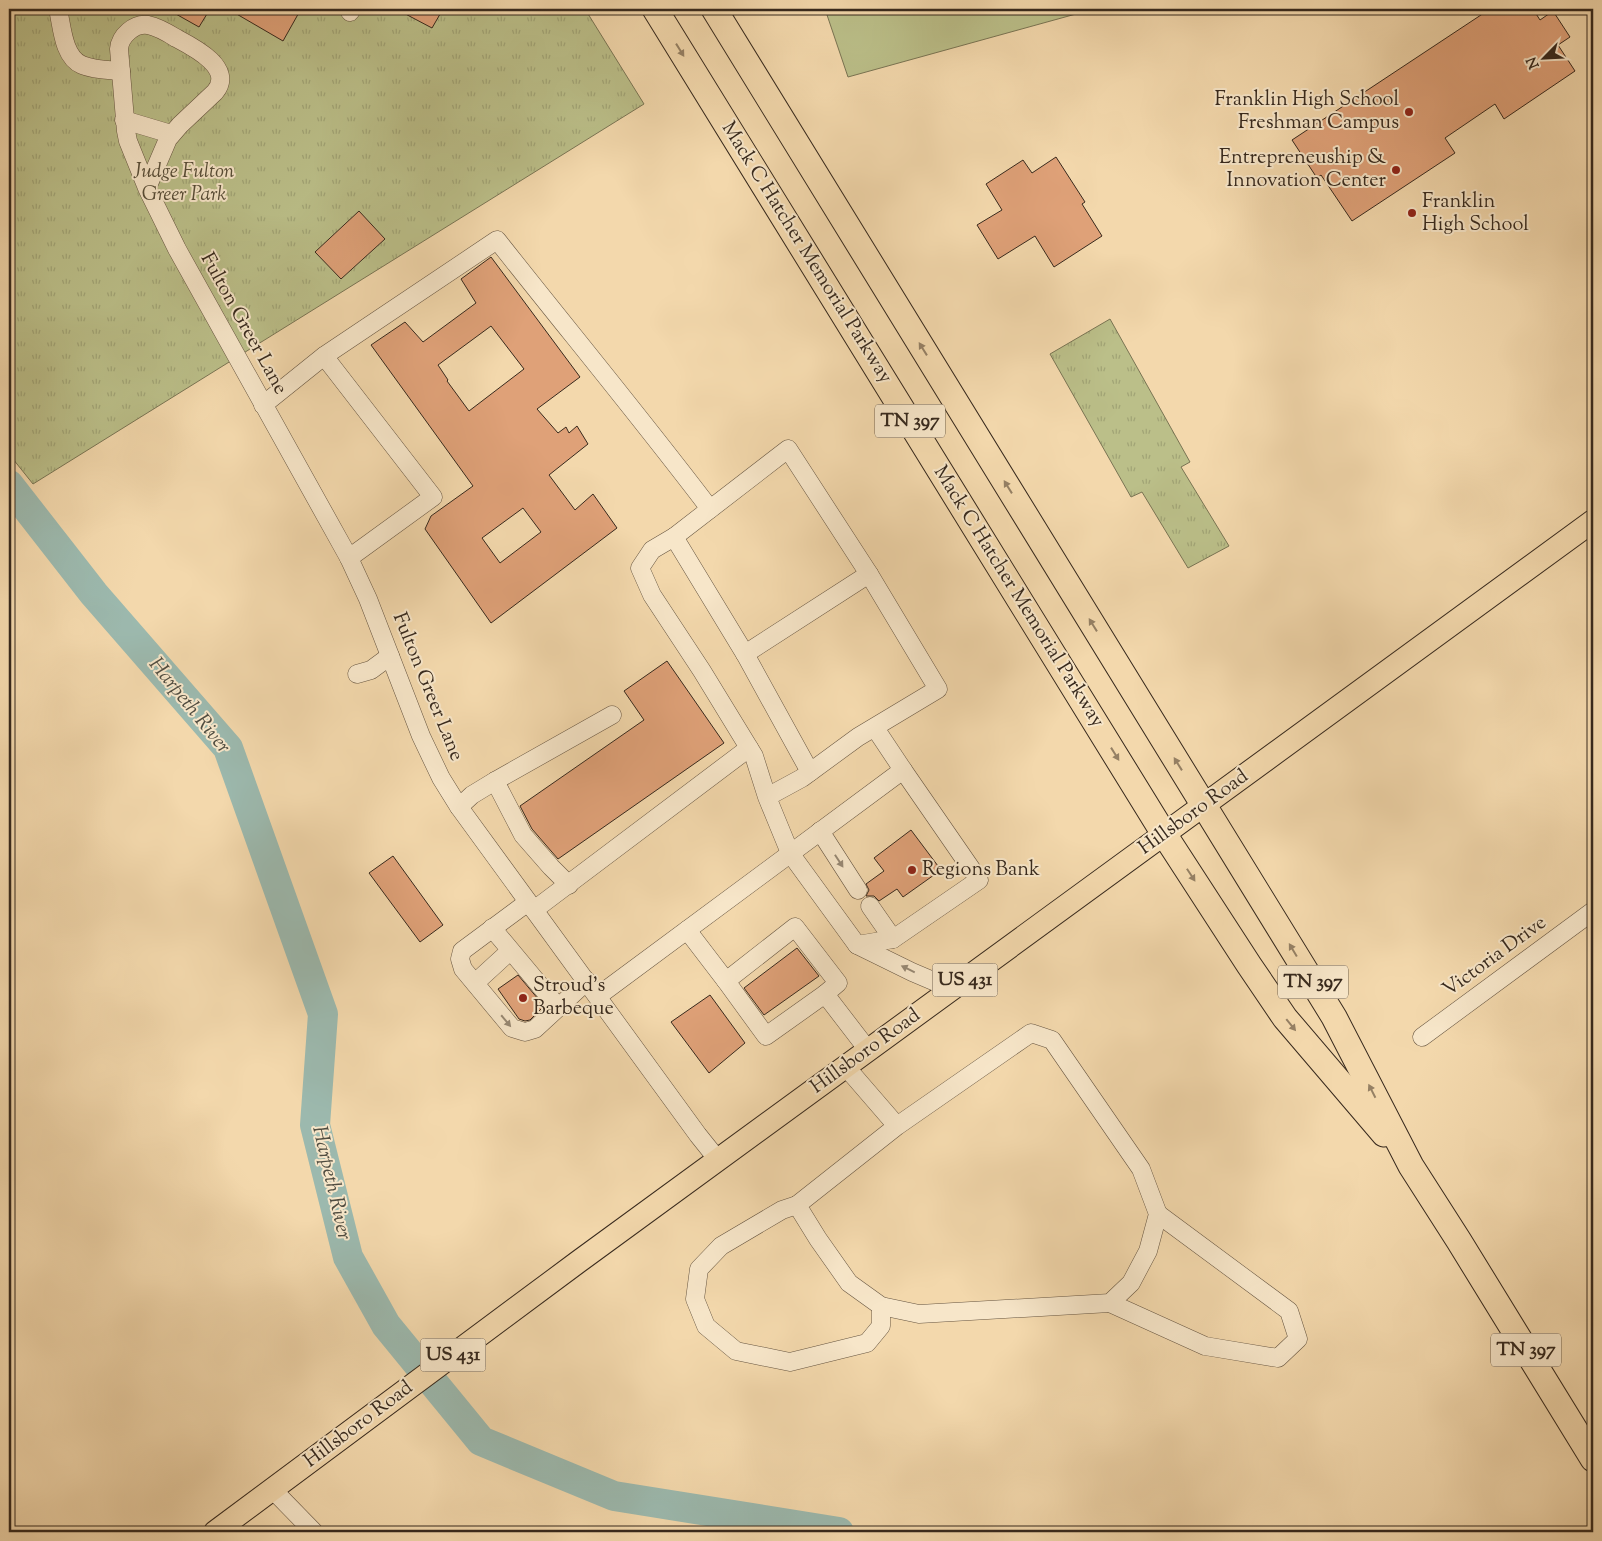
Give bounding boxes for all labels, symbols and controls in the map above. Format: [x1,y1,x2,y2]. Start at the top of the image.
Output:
north arrow [1520,32,1570,82]
one-way arrow [676,44,685,57]
text: N [1523,53,1545,72]
place label: Franklin High School Freshman Campus [1215,86,1399,138]
marker: Franklin High School Freshman Campus [1403,106,1415,118]
street label: Mack C Hatcher Memorial Parkway [713,117,899,389]
place label: Entrepreneuship & Innovation Center [1219,144,1386,196]
park label: Judge Fulton Greer Park [133,158,235,210]
marker: Entrepreneuship & Innovation Center [1390,164,1402,176]
place label: Franklin High School [1422,188,1529,240]
marker: Franklin High School [1406,207,1418,219]
street label: Fulton Greer Lane [192,248,294,400]
one-way arrow [918,342,927,355]
road number: TN 397 [875,404,945,438]
street label: Mack C Hatcher Memorial Parkway [925,461,1111,733]
one-way arrow [1003,480,1013,493]
street label: Fulton Greer Lane [384,608,470,766]
one-way arrow [1089,619,1098,632]
water label: Harpeth River [141,651,238,761]
one-way arrow [1111,748,1120,761]
one-way arrow [1174,757,1183,770]
street label: Hillsboro Road [1133,763,1255,863]
one-way arrow [834,854,843,867]
place label: Regions Bank [922,856,1040,885]
marker: Regions Bank [906,864,918,876]
one-way arrow [1186,868,1196,882]
street label: Victoria Drive [1437,909,1553,1005]
one-way arrow [1288,943,1298,956]
road number: US 431 [932,964,998,996]
one-way arrow [901,965,915,973]
road number: TN 397 [1278,966,1348,999]
place label: Stroud's Barbeque [533,972,614,1024]
marker: Stroud's Barbeque [517,992,529,1004]
street label: Hillsboro Road [805,1002,927,1102]
one-way arrow [500,1014,511,1027]
one-way arrow [1285,1018,1296,1031]
one-way arrow [1368,1084,1376,1098]
water label: Harpeth River [303,1123,359,1244]
road number: TN 397 [1491,1334,1561,1366]
road number: US 431 [420,1338,486,1372]
street label: Hillsboro Road [298,1374,420,1476]

